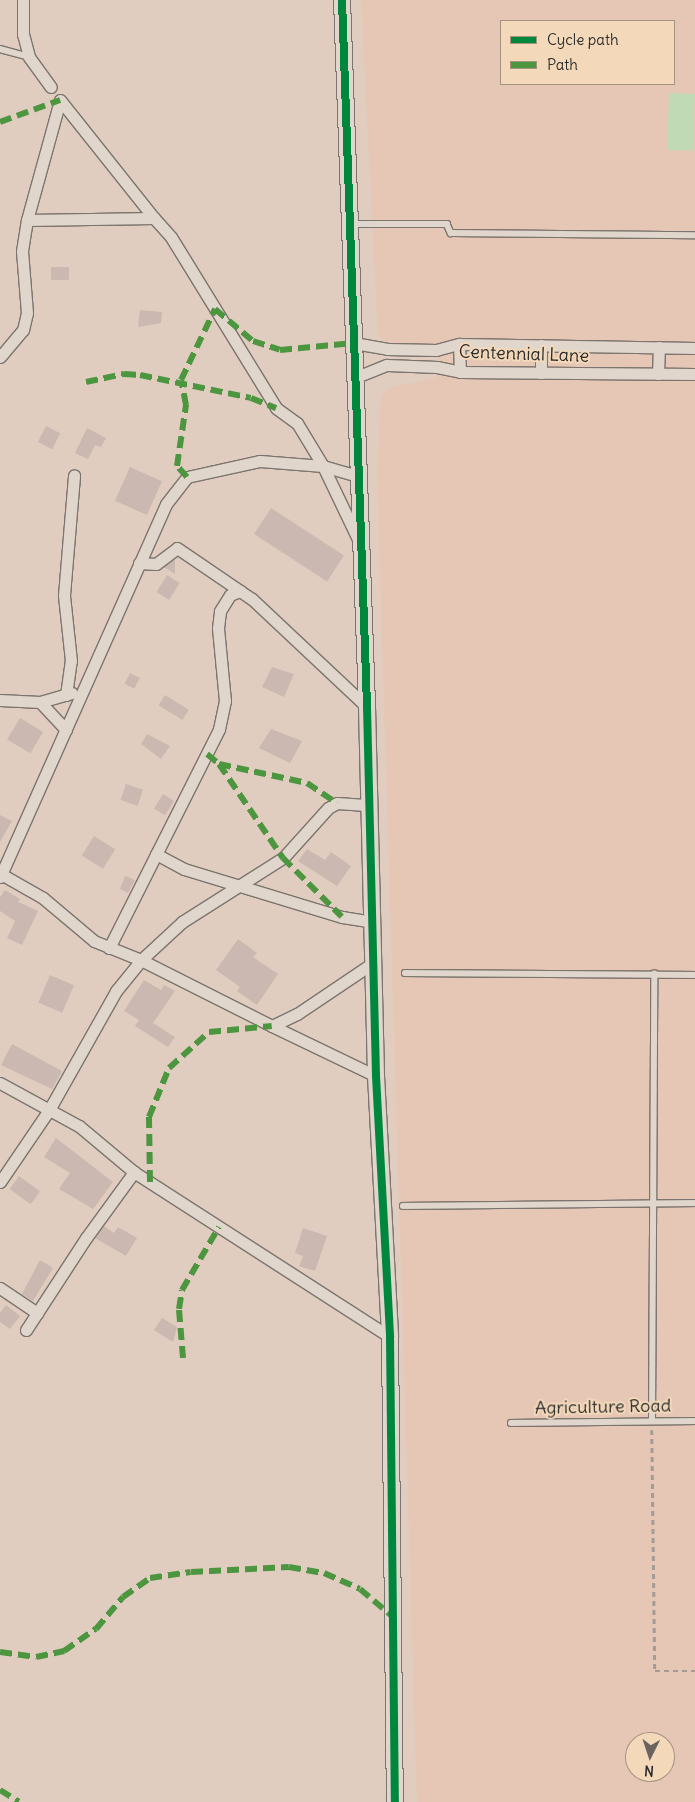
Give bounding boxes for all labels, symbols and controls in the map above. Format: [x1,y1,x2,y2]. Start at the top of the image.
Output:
legend [500,20,675,85]
text: Cycle path [547,30,619,49]
text: Path [547,55,578,74]
street label: Centennial Lane [458,341,590,367]
street label: Agriculture Road [535,1395,671,1419]
north arrow [625,1732,675,1782]
text: N [644,1762,654,1780]

